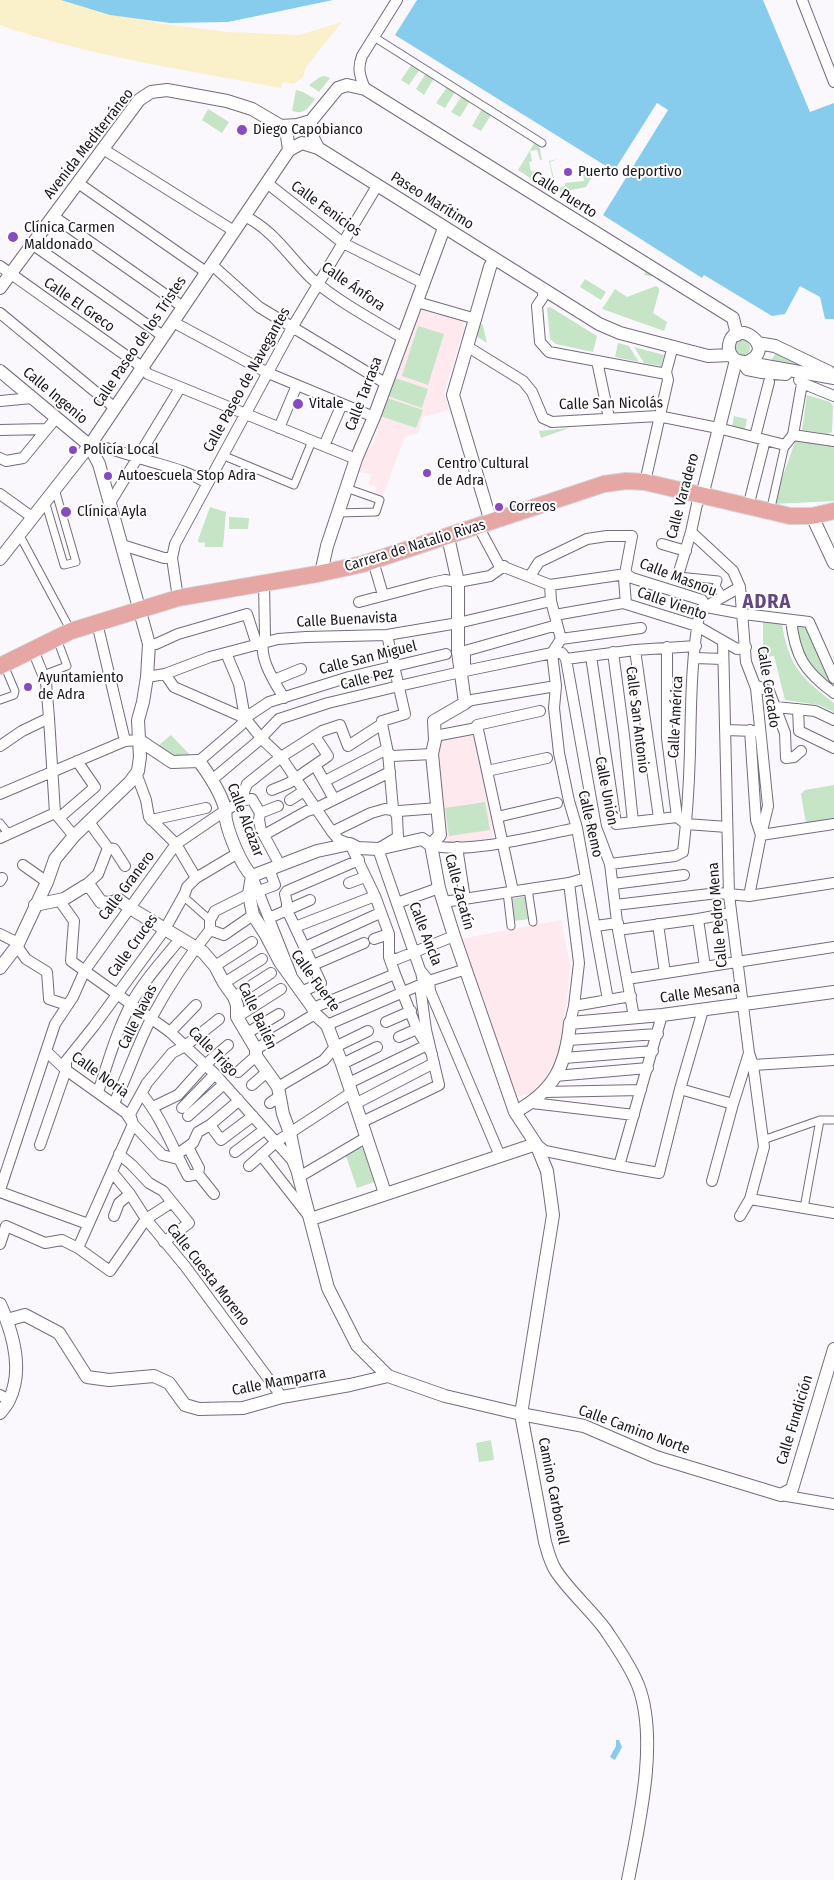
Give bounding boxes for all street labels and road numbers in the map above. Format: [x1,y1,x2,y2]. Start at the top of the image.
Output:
street label: Avenida Mediterráneo [40,85,138,203]
street label: Paseo Marítimo [387,168,477,234]
street label: Calle Puerto [528,168,600,222]
street label: Calle Fenicios [287,177,365,241]
street label: Calle Ánfora [318,258,388,316]
street label: Calle Paseo de los Tristes [89,273,191,411]
street label: Calle El Greco [40,274,118,336]
street label: Calle Paseo de Navegantes [200,304,294,456]
street label: Calle Tarrasa [342,354,386,434]
street label: Calle Ingenio [19,364,91,428]
street label: Calle San Nicolás [559,394,663,414]
street label: Calle Varadero [663,451,703,541]
street label: Carrera de Natalio Rivas [342,516,488,576]
street label: Calle Masnou [637,555,719,601]
street label: Calle Viento [635,584,709,624]
street label: Calle Buenavista [296,608,398,632]
street label: Calle San Miguel [317,637,419,679]
street label: Calle Cercado [753,645,783,729]
street label: Calle Pez [339,664,395,694]
street label: Calle San Antonio [622,665,652,775]
street label: Calle América [665,675,687,759]
street label: Calle Unión [591,755,621,827]
street label: Calle Alcázar [223,781,267,859]
street label: Calle Remo [574,789,606,859]
street label: Calle Granero [95,848,159,924]
street label: Calle Zacatín [440,852,478,932]
street label: Calle Pedro Mena [704,861,732,969]
street label: Calle Ancla [405,900,445,968]
street label: Calle Cruces [104,911,162,981]
street label: Calle Fuerte [287,947,343,1015]
street label: Calle Mesana [659,978,741,1008]
street label: Calle Bailén [234,980,280,1052]
street label: Calle Navas [115,982,161,1052]
street label: Calle Trigo [184,1023,242,1081]
street label: Calle Noria [68,1048,132,1102]
street label: Calle Cuesta Moreno [163,1220,253,1330]
street label: Calle Mamparra [230,1364,328,1400]
street label: Calle Fundición [773,1373,817,1467]
street label: Calle Camino Norte [576,1401,692,1459]
street label: Camino Carbonell [534,1436,572,1546]

